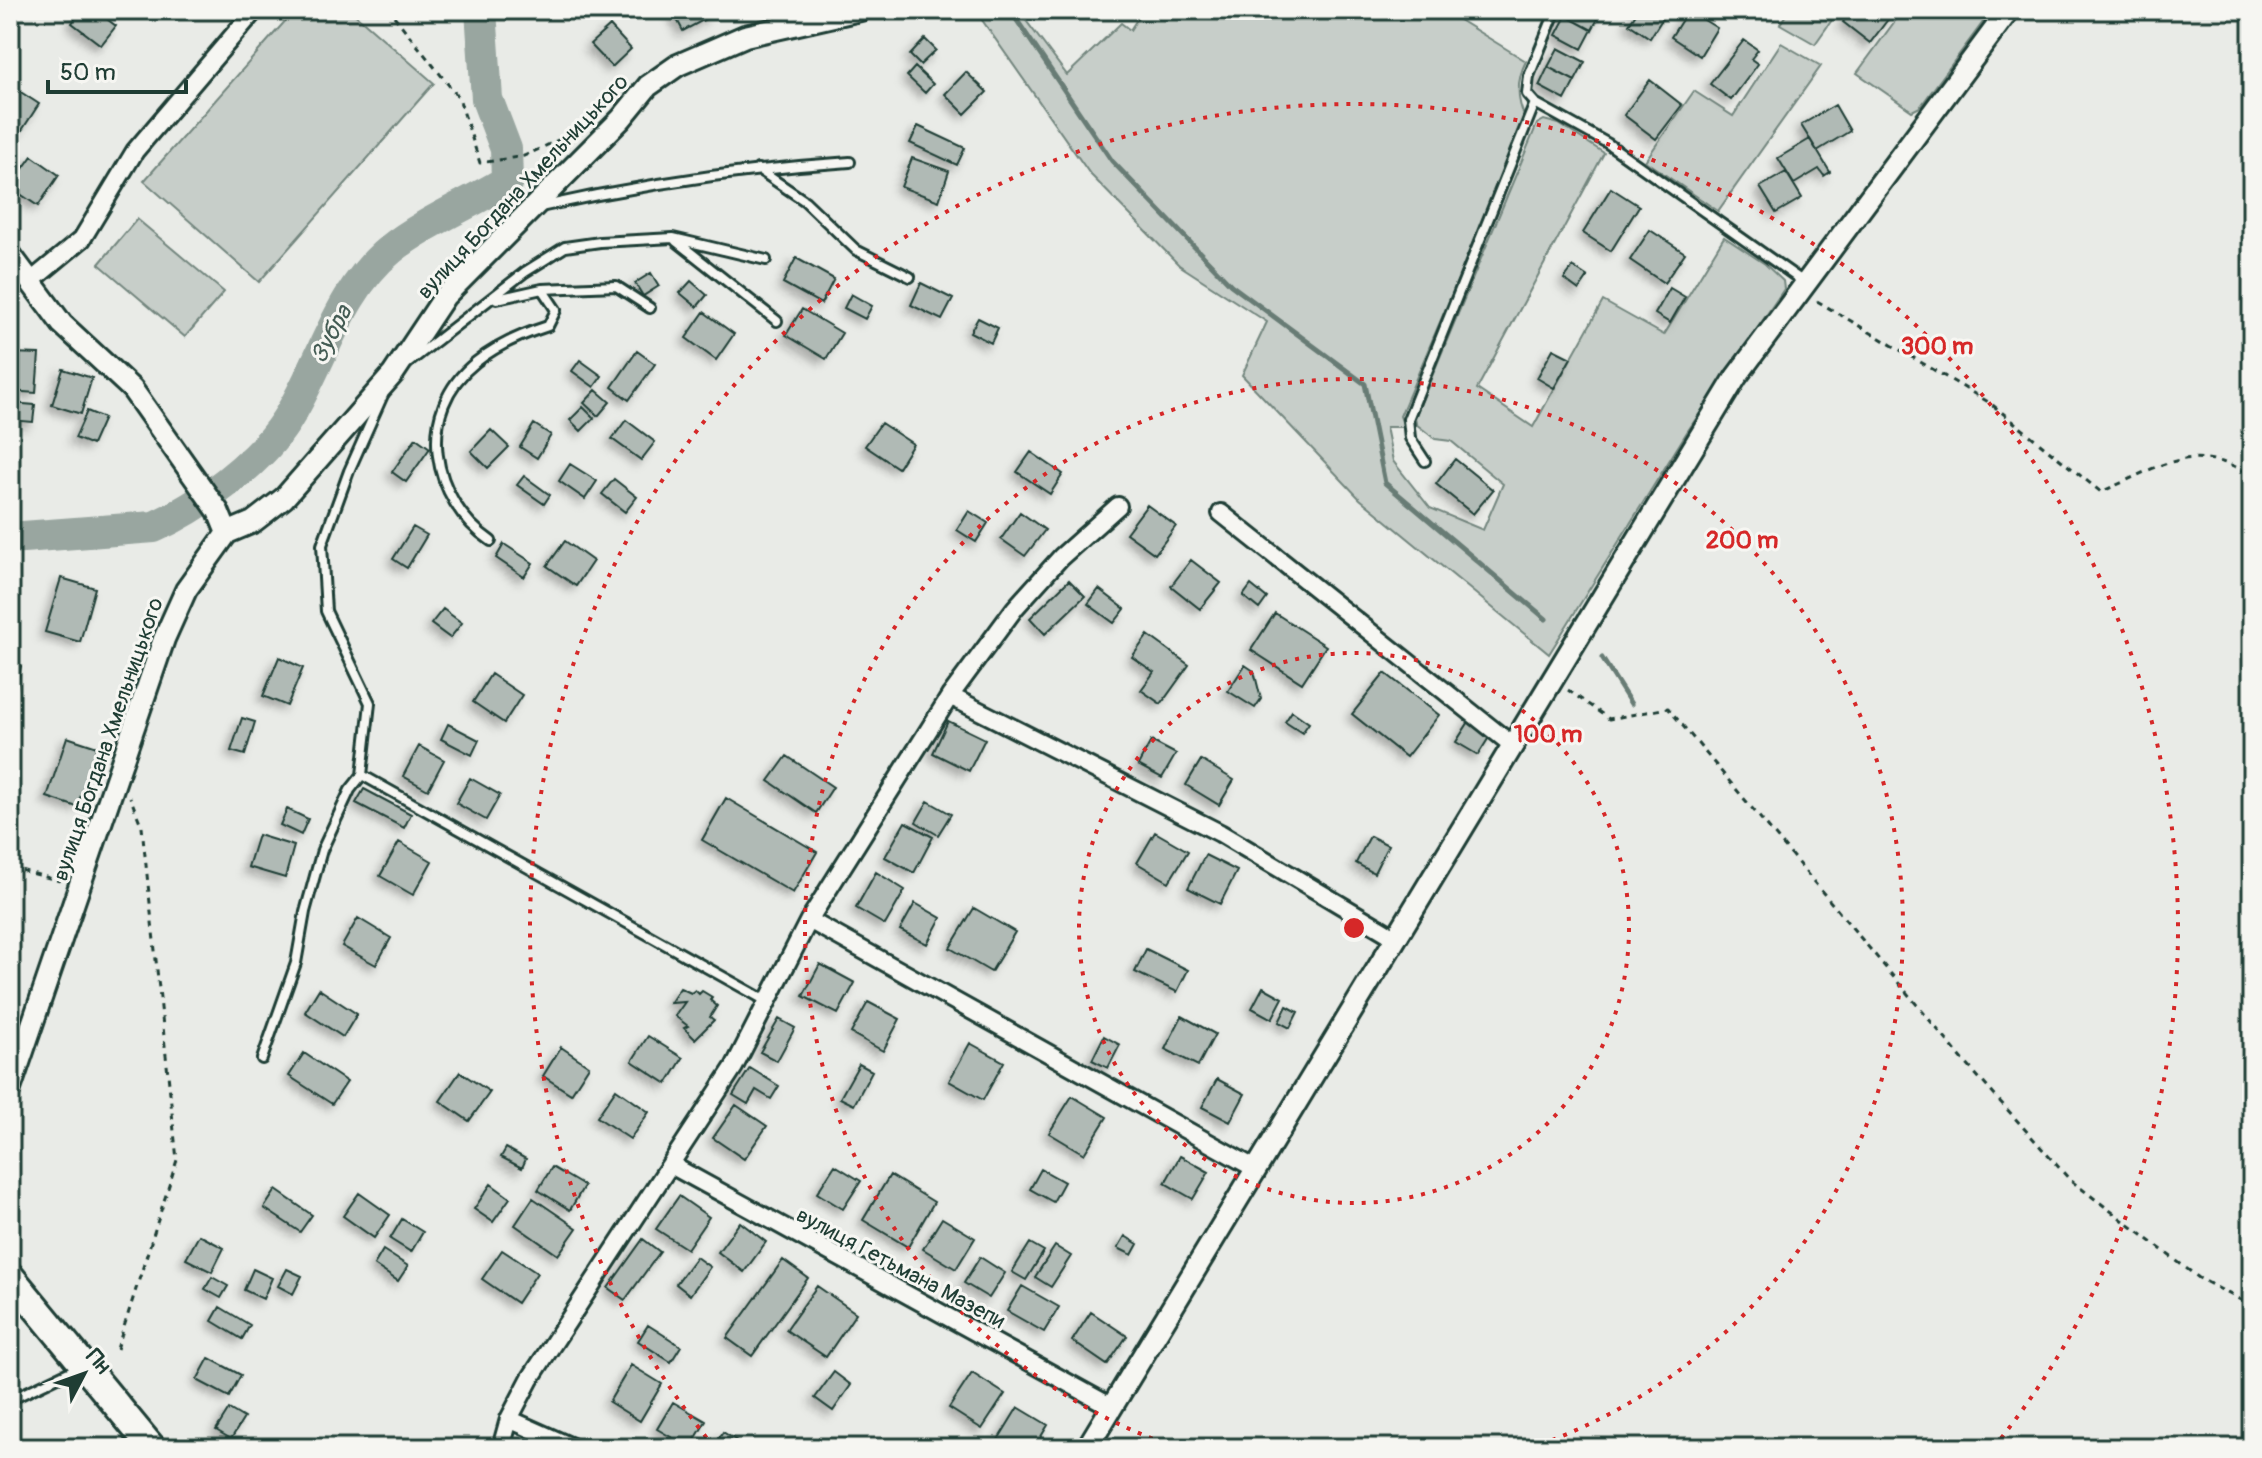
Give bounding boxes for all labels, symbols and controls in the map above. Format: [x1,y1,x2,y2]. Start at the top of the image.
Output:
scale bar [48,44,186,94]
text: 50 m [60,58,116,87]
street label: вулиця Богдана Хмельницького [411,68,635,305]
water label: Зубра [304,299,359,368]
text: 300 m [1901,332,1973,361]
text: 200 m [1706,526,1778,555]
street label: вулиця Богдана Хмельницького [46,594,170,885]
text: 100 m [1514,720,1582,749]
centre of rings [1340,914,1368,942]
street label: вулиця Гетьмана Мазепи [791,1201,1010,1335]
north arrow [44,1334,124,1414]
text: Пн [80,1343,117,1380]

